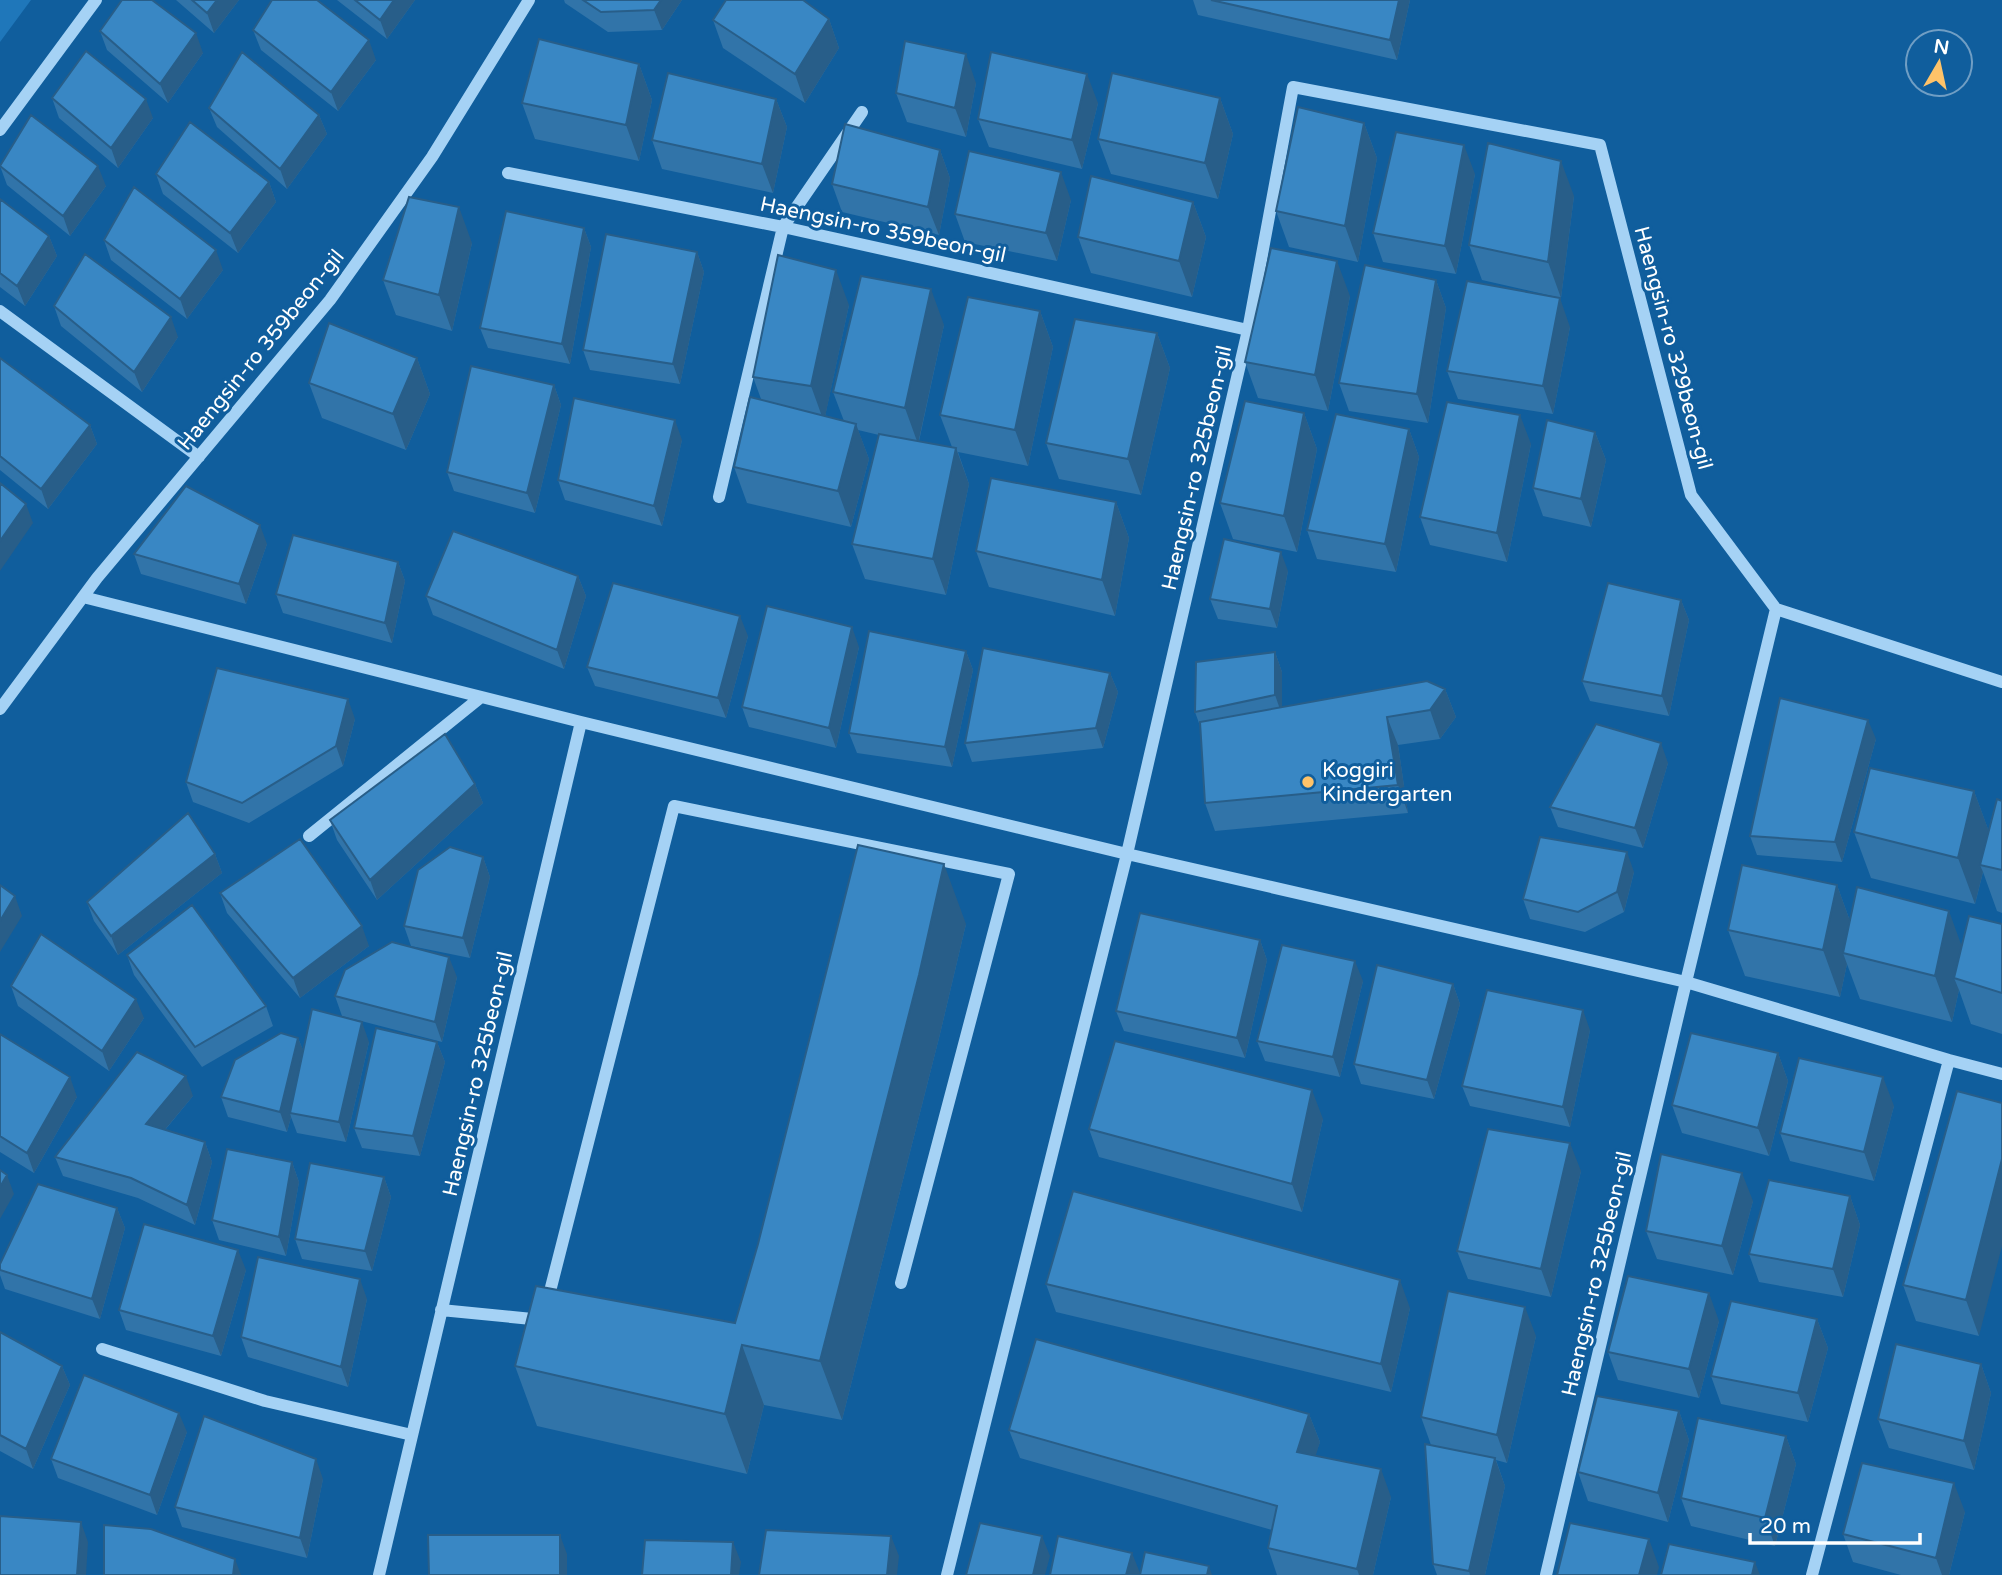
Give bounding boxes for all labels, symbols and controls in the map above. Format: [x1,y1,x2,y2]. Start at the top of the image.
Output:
north arrow [1904,28,1974,98]
text: N [1932,35,1951,59]
street label: Haengsin-ro 359beon-gil [758,192,1008,268]
street label: Haengsin-ro 329beon-gil [1628,224,1718,472]
street label: Haengsin-ro 359beon-gil [172,245,350,455]
street label: Haengsin-ro 325beon-gil [1157,343,1237,593]
place label: Koggiri Kindergarten [1322,758,1453,807]
marker: Koggiri Kindergarten [1300,774,1316,790]
street label: Haengsin-ro 325beon-gil [438,949,518,1199]
street label: Haengsin-ro 325beon-gil [1557,1149,1637,1399]
scale bar [1750,1502,1920,1546]
text: 20 m [1760,1514,1811,1539]

